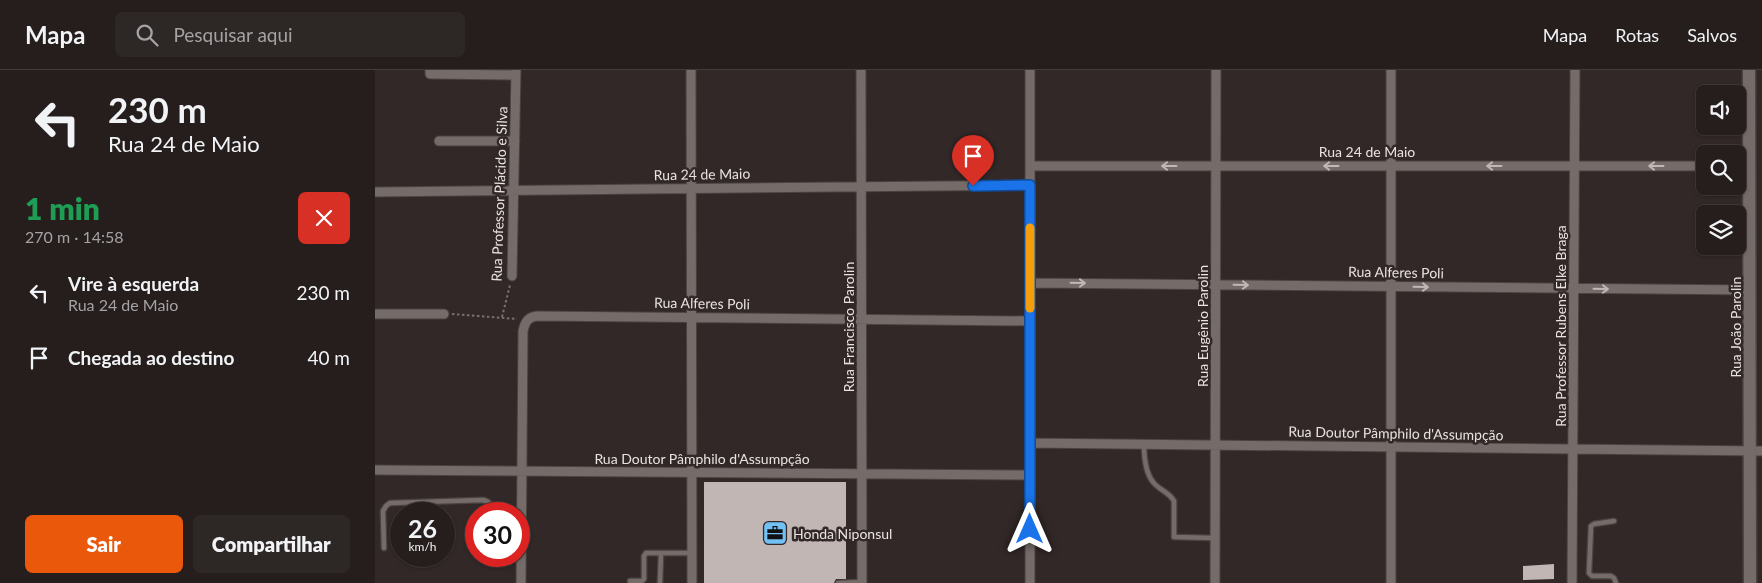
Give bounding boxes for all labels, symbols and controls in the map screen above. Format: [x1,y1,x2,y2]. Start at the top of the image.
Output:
search box [115,12,465,57]
text: Mapa [25,20,85,49]
icon: search [133,21,161,49]
text: Pesquisar aqui [173,23,293,46]
text: Mapa [1543,24,1587,46]
text: Rotas [1615,24,1659,46]
text: Salvos [1687,24,1737,46]
map controls [1696,85,1746,255]
button: sound [1696,85,1746,135]
text: 230 m [108,88,207,130]
icon: left [25,90,90,155]
street label: Rua Professor Plácido e Silva [487,106,511,282]
text: Rua 24 de Maio [108,130,260,157]
pin [952,135,994,186]
icon: arrive [959,142,987,170]
street label: Rua 24 de Maio [1319,143,1415,160]
button: search [1696,145,1746,195]
one-way arrow [1161,161,1178,171]
one-way arrow [1324,161,1340,171]
one-way arrow [1486,161,1502,171]
one-way arrow [1649,161,1665,171]
street label: Rua 24 de Maio [654,165,750,183]
text: 1 min [25,190,100,226]
button: close [298,192,350,244]
button: layers [1696,205,1746,255]
street label: Rua Professor Rubens Elke Braga [1552,225,1569,427]
text: 270 m · 14:58 [25,227,124,246]
street label: Rua Francisco Parolin [840,262,857,392]
street label: Rua Alferes Poli [1348,263,1444,281]
street label: Rua Eugênio Parolin [1194,265,1211,387]
text: Vire à esquerda [68,272,199,295]
street label: Rua João Parolin [1727,277,1744,377]
icon: left [25,279,53,307]
one-way arrow [1070,279,1086,288]
one-way arrow [1232,280,1249,290]
text: 230 m [296,281,350,304]
one-way arrow [1412,282,1429,292]
one-way arrow [1593,284,1609,293]
street label: Rua Alferes Poli [654,294,750,312]
text: Rua 24 de Maio [68,295,178,314]
icon: arrive [25,344,53,372]
text: Chegada ao destino [68,346,234,369]
text: 40 m [307,346,350,369]
street label: Rua Doutor Pâmphilo d'Assumpção [1288,423,1504,443]
street label: Rua Doutor Pâmphilo d'Assumpção [594,450,810,467]
speed limit sign: 30 [465,502,530,567]
position arrow [1003,502,1055,554]
text: 26 [408,513,437,543]
button: Sair [25,515,183,573]
button: Compartilhar [193,515,350,573]
office icon: Honda Niponsul [762,520,788,546]
place label: Honda Niponsul [793,525,892,542]
text: km/h [408,539,437,554]

